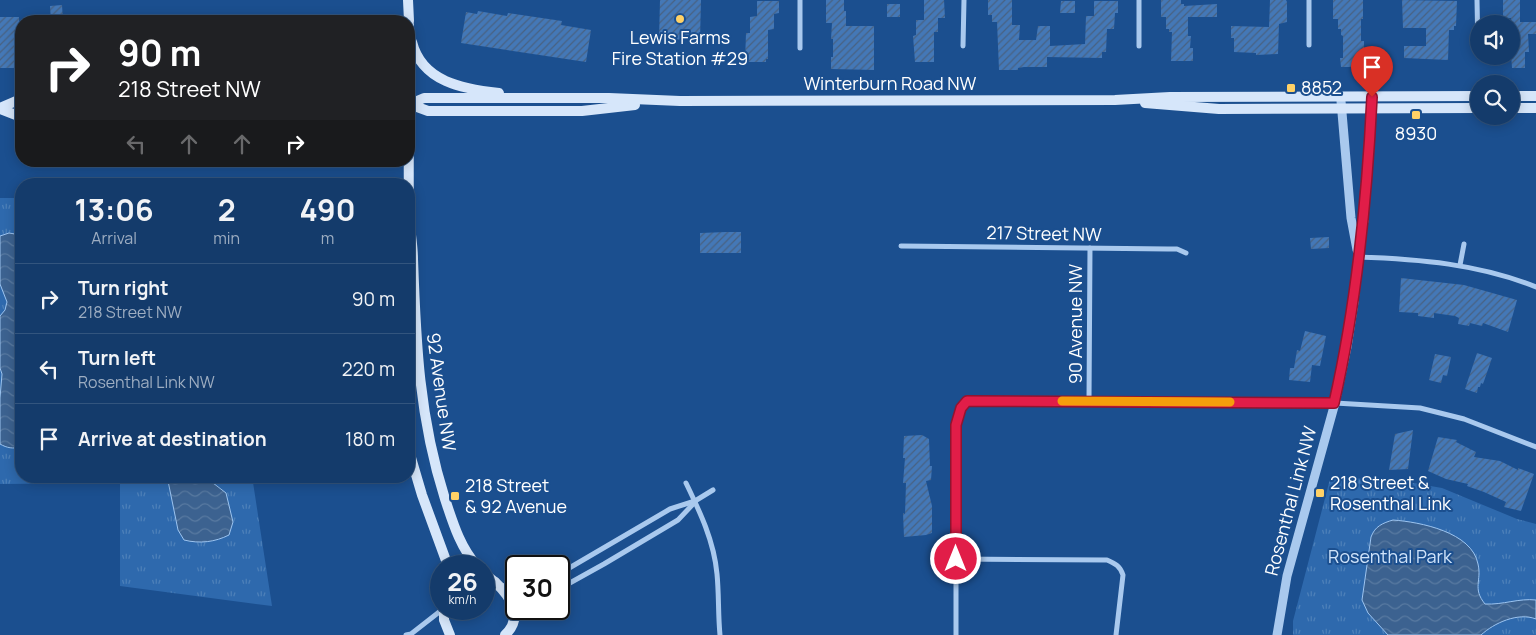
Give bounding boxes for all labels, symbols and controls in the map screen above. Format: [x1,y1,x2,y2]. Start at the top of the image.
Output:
marker: Lewis Farms Fire Station #29 [674,13,686,25]
map controls [1470,15,1520,125]
button: sound [1470,15,1520,65]
place label: Lewis Farms Fire Station #29 [612,25,748,70]
text: 90 m [118,29,201,77]
icon: right [35,35,100,100]
pin [1351,46,1393,97]
icon: arrive [1358,53,1386,81]
street label: Winterburn Road NW [804,71,977,95]
text: 218 Street NW [118,74,261,104]
place label: 8852 [1301,75,1342,99]
button: search [1470,75,1520,125]
marker: 8852 [1285,82,1297,94]
marker: 8930 [1410,109,1422,121]
place label: 8930 [1395,121,1437,145]
icon: left [122,130,150,158]
icon: ahead [175,130,203,158]
icon: ahead [228,130,256,158]
icon: right [281,130,309,158]
text: 13:06 [75,189,154,230]
text: 2 [218,189,236,230]
text: 490 [300,189,355,230]
street label: 217 Street NW [986,220,1102,246]
text: Arrival [91,227,137,249]
text: min [213,227,240,249]
text: m [321,227,334,249]
street label: 90 Avenue NW [1063,264,1087,384]
text: Turn right [78,275,168,301]
icon: right [35,285,63,313]
text: 90 m [352,286,395,312]
text: 218 Street NW [78,301,182,323]
street label: 92 Avenue NW [422,331,462,453]
text: Turn left [78,345,156,371]
icon: left [35,355,63,383]
text: 220 m [342,356,395,382]
text: Rosenthal Link NW [78,371,215,393]
street label: Rosenthal Link NW [1259,423,1322,578]
icon: arrive [35,425,63,453]
text: Arrive at destination [78,426,267,452]
text: 180 m [345,426,395,452]
place label: 218 Street & Rosenthal Link [1330,470,1452,515]
place label: 218 Street & 92 Avenue [465,473,567,518]
marker: 218 Street & Rosenthal Link [1314,487,1326,499]
marker: 218 Street & 92 Avenue [449,490,461,502]
position arrow [929,532,981,584]
park label: Rosenthal Park [1328,544,1453,568]
speed limit sign: 30 [505,555,570,620]
text: 26 [447,564,478,599]
text: km/h [449,591,476,608]

